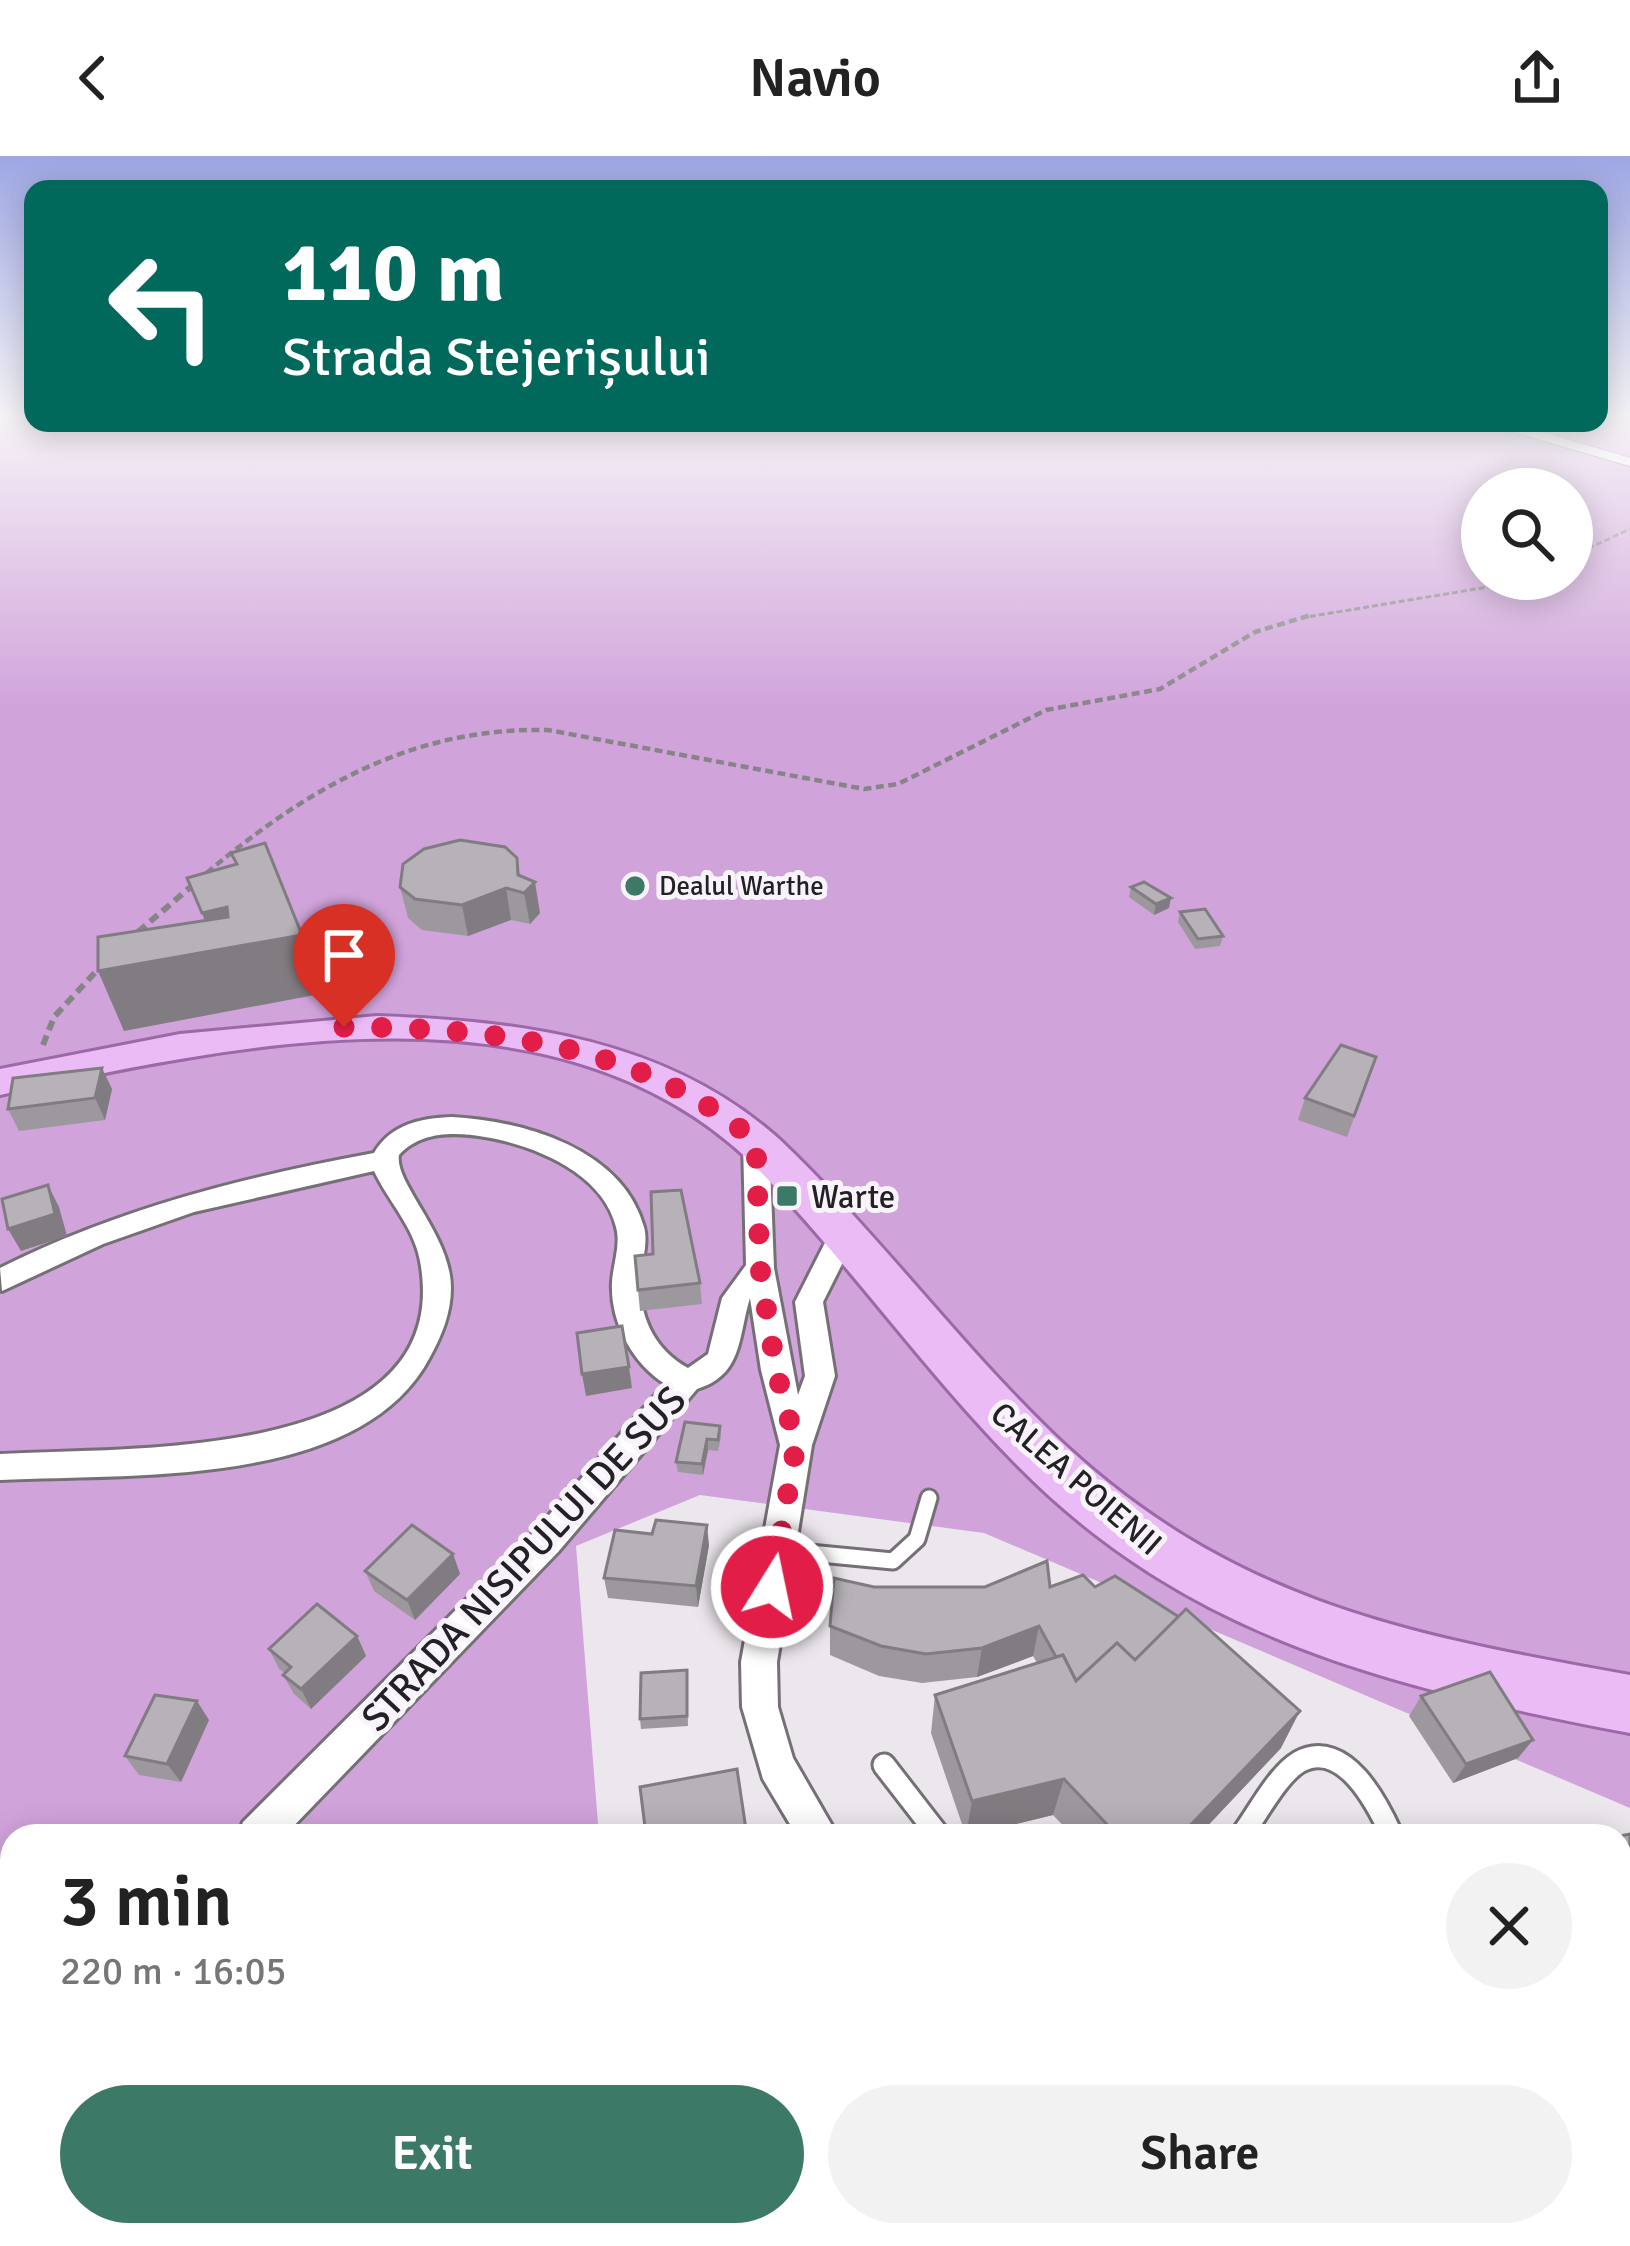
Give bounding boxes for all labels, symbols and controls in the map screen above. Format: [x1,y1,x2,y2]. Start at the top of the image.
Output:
icon: back [60,45,126,111]
text: Navio [749,45,881,112]
icon: share [1504,45,1570,111]
text: 110 m [282,221,504,325]
icon: left [84,228,240,384]
text: Strada Stejerișului [282,324,711,391]
map controls [1461,468,1593,600]
button: search [1461,468,1593,600]
place label: Dealul Warthe [659,870,824,903]
marker: Dealul Warthe [622,873,648,899]
pin [293,904,395,1027]
icon: arrive [311,922,377,988]
place label: Warte [811,1177,895,1218]
marker: Warte [774,1183,800,1209]
street label: STRADA NISIPULUI DE SUS [351,1376,696,1741]
street label: CALEA POIENII [982,1394,1170,1565]
position arrow [709,1524,835,1650]
text: 3 min [60,1857,232,1946]
button: close [1446,1863,1572,1989]
text: 220 m · 16:05 [60,1947,287,1995]
button: Exit [60,2085,804,2223]
button: Share [828,2085,1572,2223]

